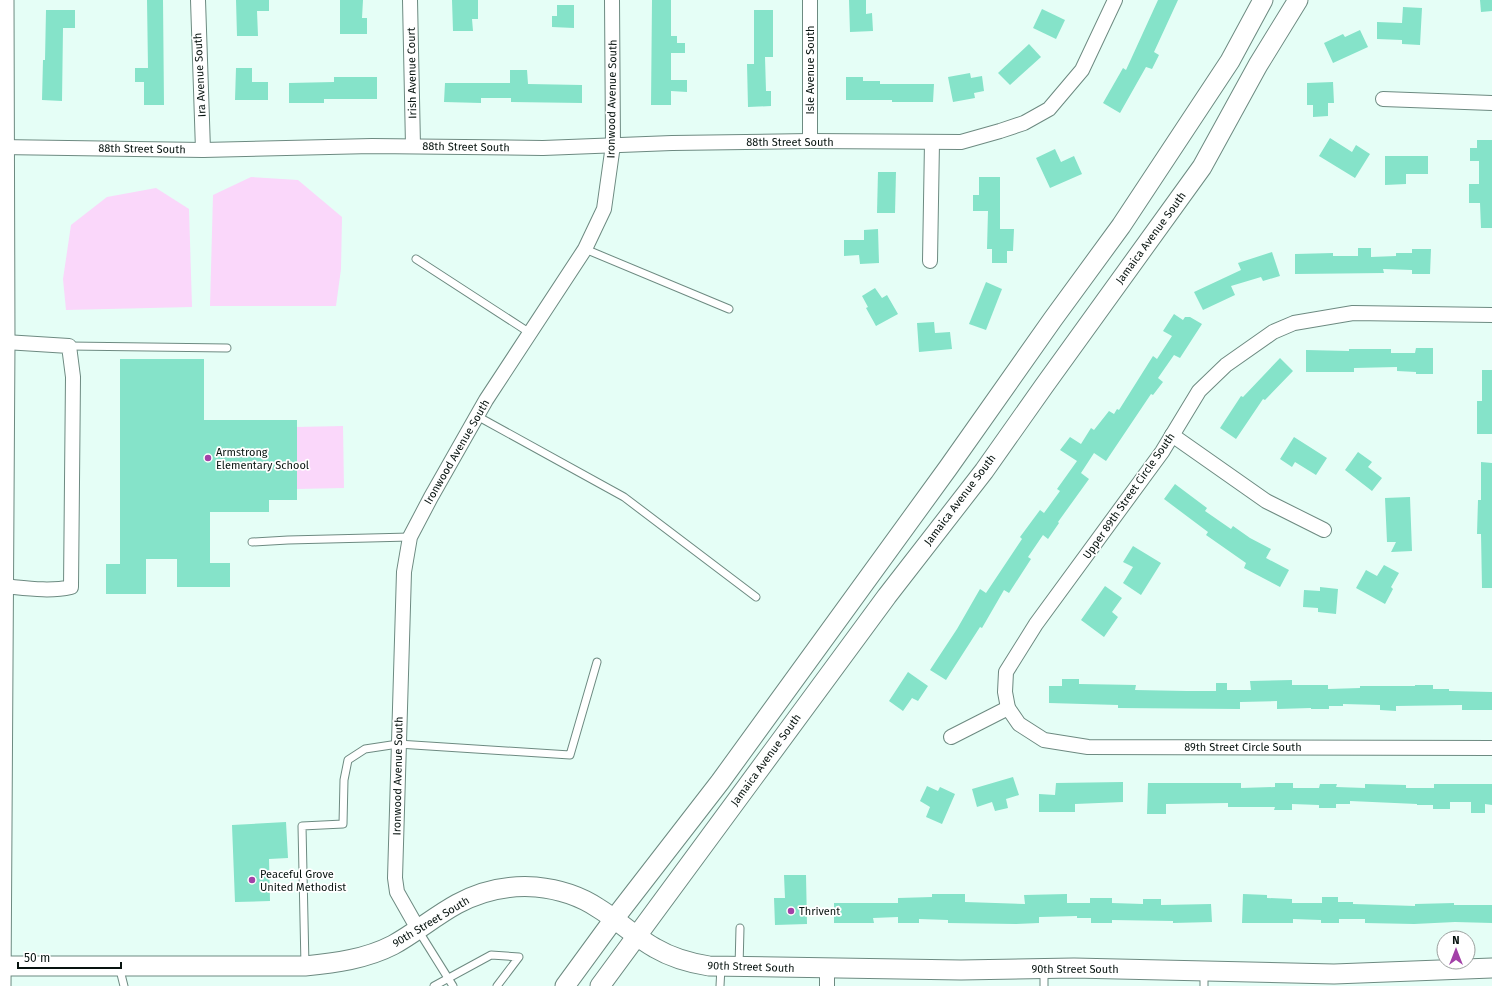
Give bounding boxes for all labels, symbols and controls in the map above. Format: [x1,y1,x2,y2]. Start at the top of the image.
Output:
street label: Isle Avenue South [804,25,817,115]
street label: Irish Avenue Court [405,27,419,119]
street label: Ira Avenue South [191,32,209,118]
street label: Ironwood Avenue South [604,39,620,159]
street label: 88th Street South [746,136,834,149]
street label: 88th Street South [422,140,510,154]
street label: 88th Street South [98,142,186,156]
street label: Jamaica Avenue South [1113,189,1189,287]
street label: Ironwood Avenue South [422,397,492,507]
street label: Upper 89th Street Circle South [1080,430,1178,562]
place label: Armstrong Elementary School [216,446,309,472]
street label: Jamaica Avenue South [922,452,998,548]
marker: Armstrong Elementary School [203,453,213,463]
street label: Jamaica Avenue South [728,711,804,809]
street label: Ironwood Avenue South [390,716,406,836]
street label: 89th Street Circle South [1184,741,1302,754]
place label: Peaceful Grove United Methodist [260,868,346,894]
marker: Peaceful Grove United Methodist [247,875,257,885]
street label: 90th Street South [390,894,472,950]
place label: Thrivent [799,905,840,918]
marker: Thrivent [786,906,796,916]
north arrow [1436,930,1476,970]
text: N [1452,934,1460,947]
scale bar [18,944,121,970]
text: 50 m [24,951,50,965]
street label: 90th Street South [707,959,795,975]
street label: 90th Street South [1031,963,1119,976]

